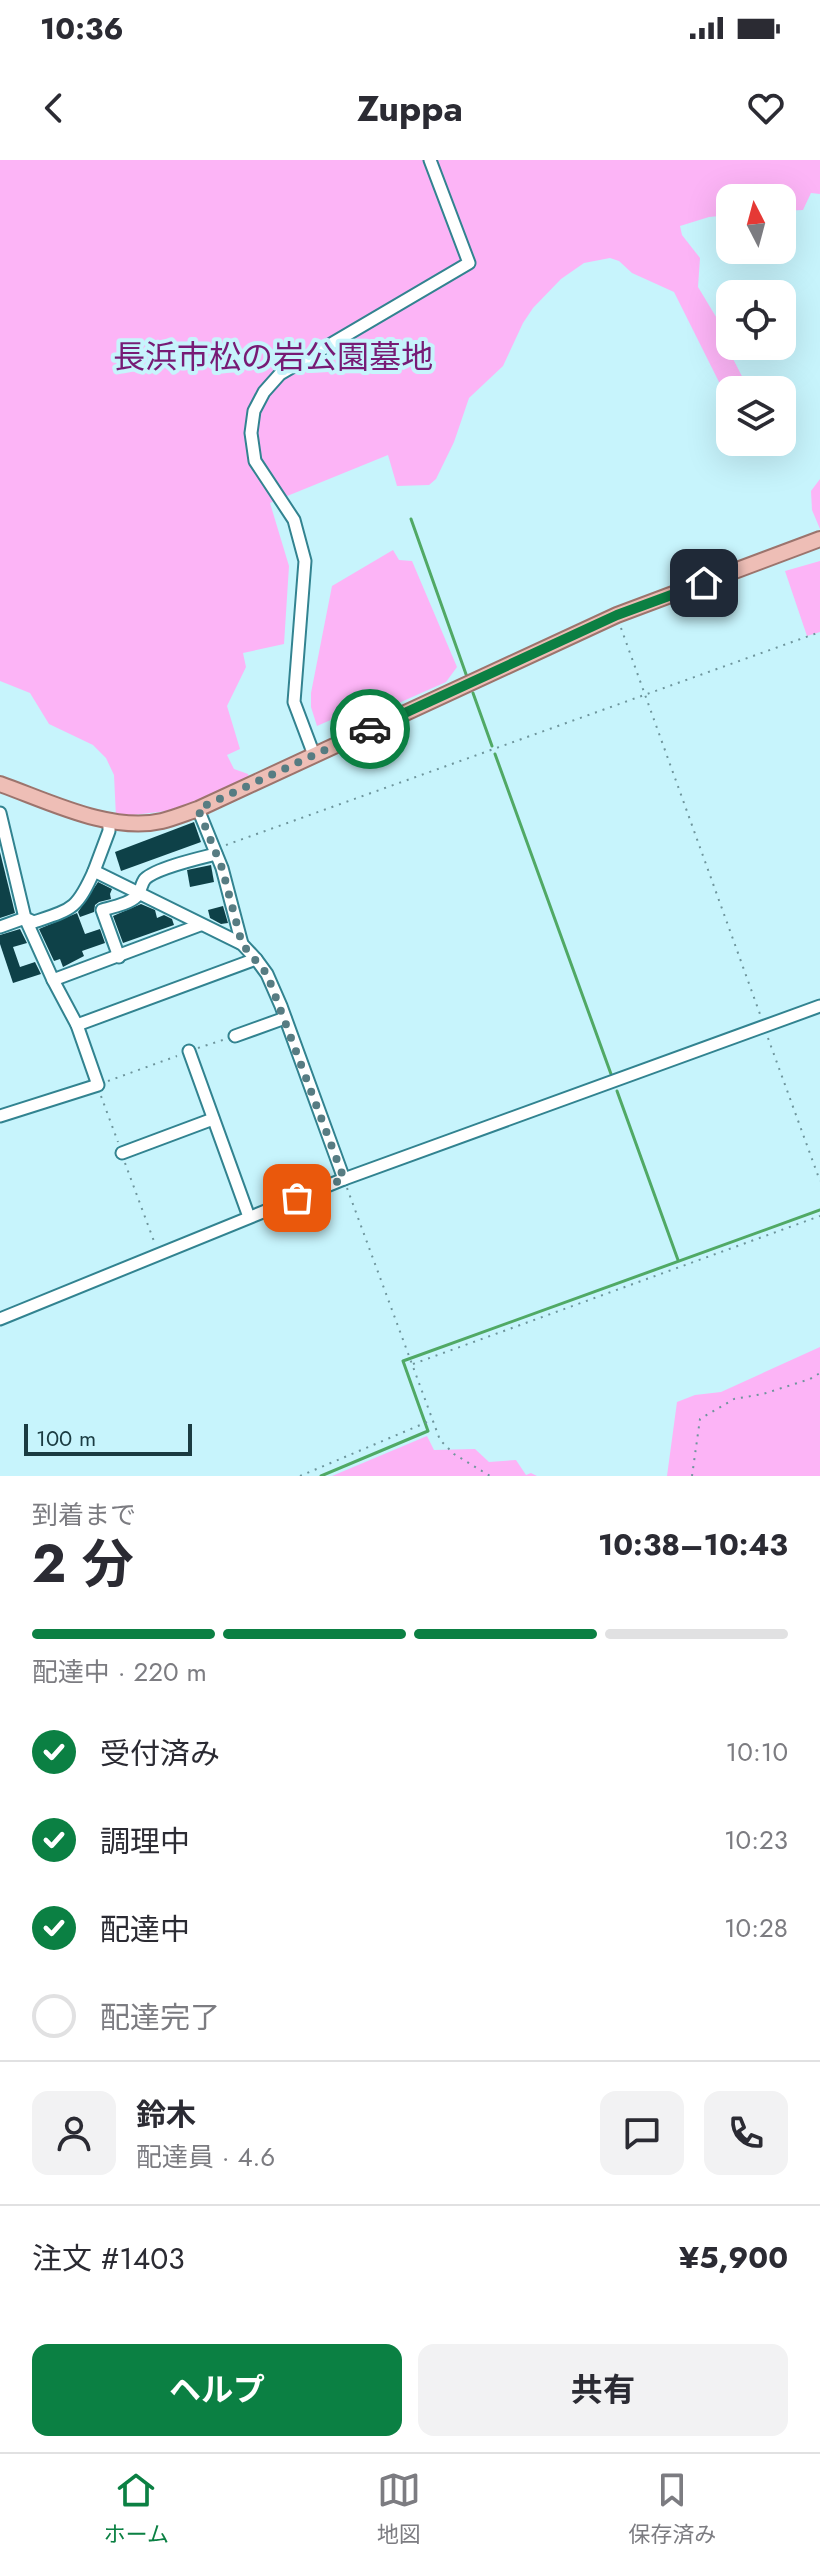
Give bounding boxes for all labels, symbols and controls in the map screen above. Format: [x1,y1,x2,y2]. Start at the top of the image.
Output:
text: 10:36 [40,7,124,50]
text: Zuppa [357,82,463,134]
icon: back [32,86,76,130]
icon: heart [744,86,788,130]
north arrow [716,184,796,264]
map controls [716,184,796,456]
button: locate [716,280,796,360]
park label: 長浜市松の岩公園墓地 [113,334,433,380]
button: layers [716,376,796,456]
pin [670,549,738,617]
icon: home [682,561,726,605]
courier [330,689,410,769]
icon: car [348,707,392,751]
pin [263,1164,331,1232]
icon: bag [275,1176,319,1220]
scale bar [24,1420,192,1456]
text: 100 m [36,1422,96,1454]
text: 到着まで [32,1496,136,1534]
text: 10:38–10:43 [598,1523,788,1566]
text: 2 分 [32,1526,134,1602]
text: 配達中 · 220 m [32,1653,207,1691]
icon: check [32,1730,76,1774]
text: 受付済み [100,1732,220,1775]
text: 10:10 [726,1733,788,1771]
icon: check [32,1818,76,1862]
text: 調理中 [100,1820,190,1863]
text: 10:23 [724,1821,788,1859]
icon: check [32,1906,76,1950]
text: 配達中 [100,1908,190,1951]
text: 10:28 [724,1909,788,1947]
text: 配達完了 [100,1996,220,2039]
button: person [32,2091,116,2175]
button: chat [600,2091,684,2175]
button: phone [704,2091,788,2175]
text: 鈴木 [136,2093,196,2136]
text: 配達員 · 4.6 [136,2138,275,2176]
text: ¥5,900 [679,2236,788,2279]
text: 注文 #1403 [32,2237,185,2280]
button: ヘルプ [32,2344,402,2436]
button: 共有 [418,2344,788,2436]
tab: ホーム [104,2468,169,2550]
tab: 地図 [377,2468,421,2550]
tab: 保存済み [628,2468,716,2550]

